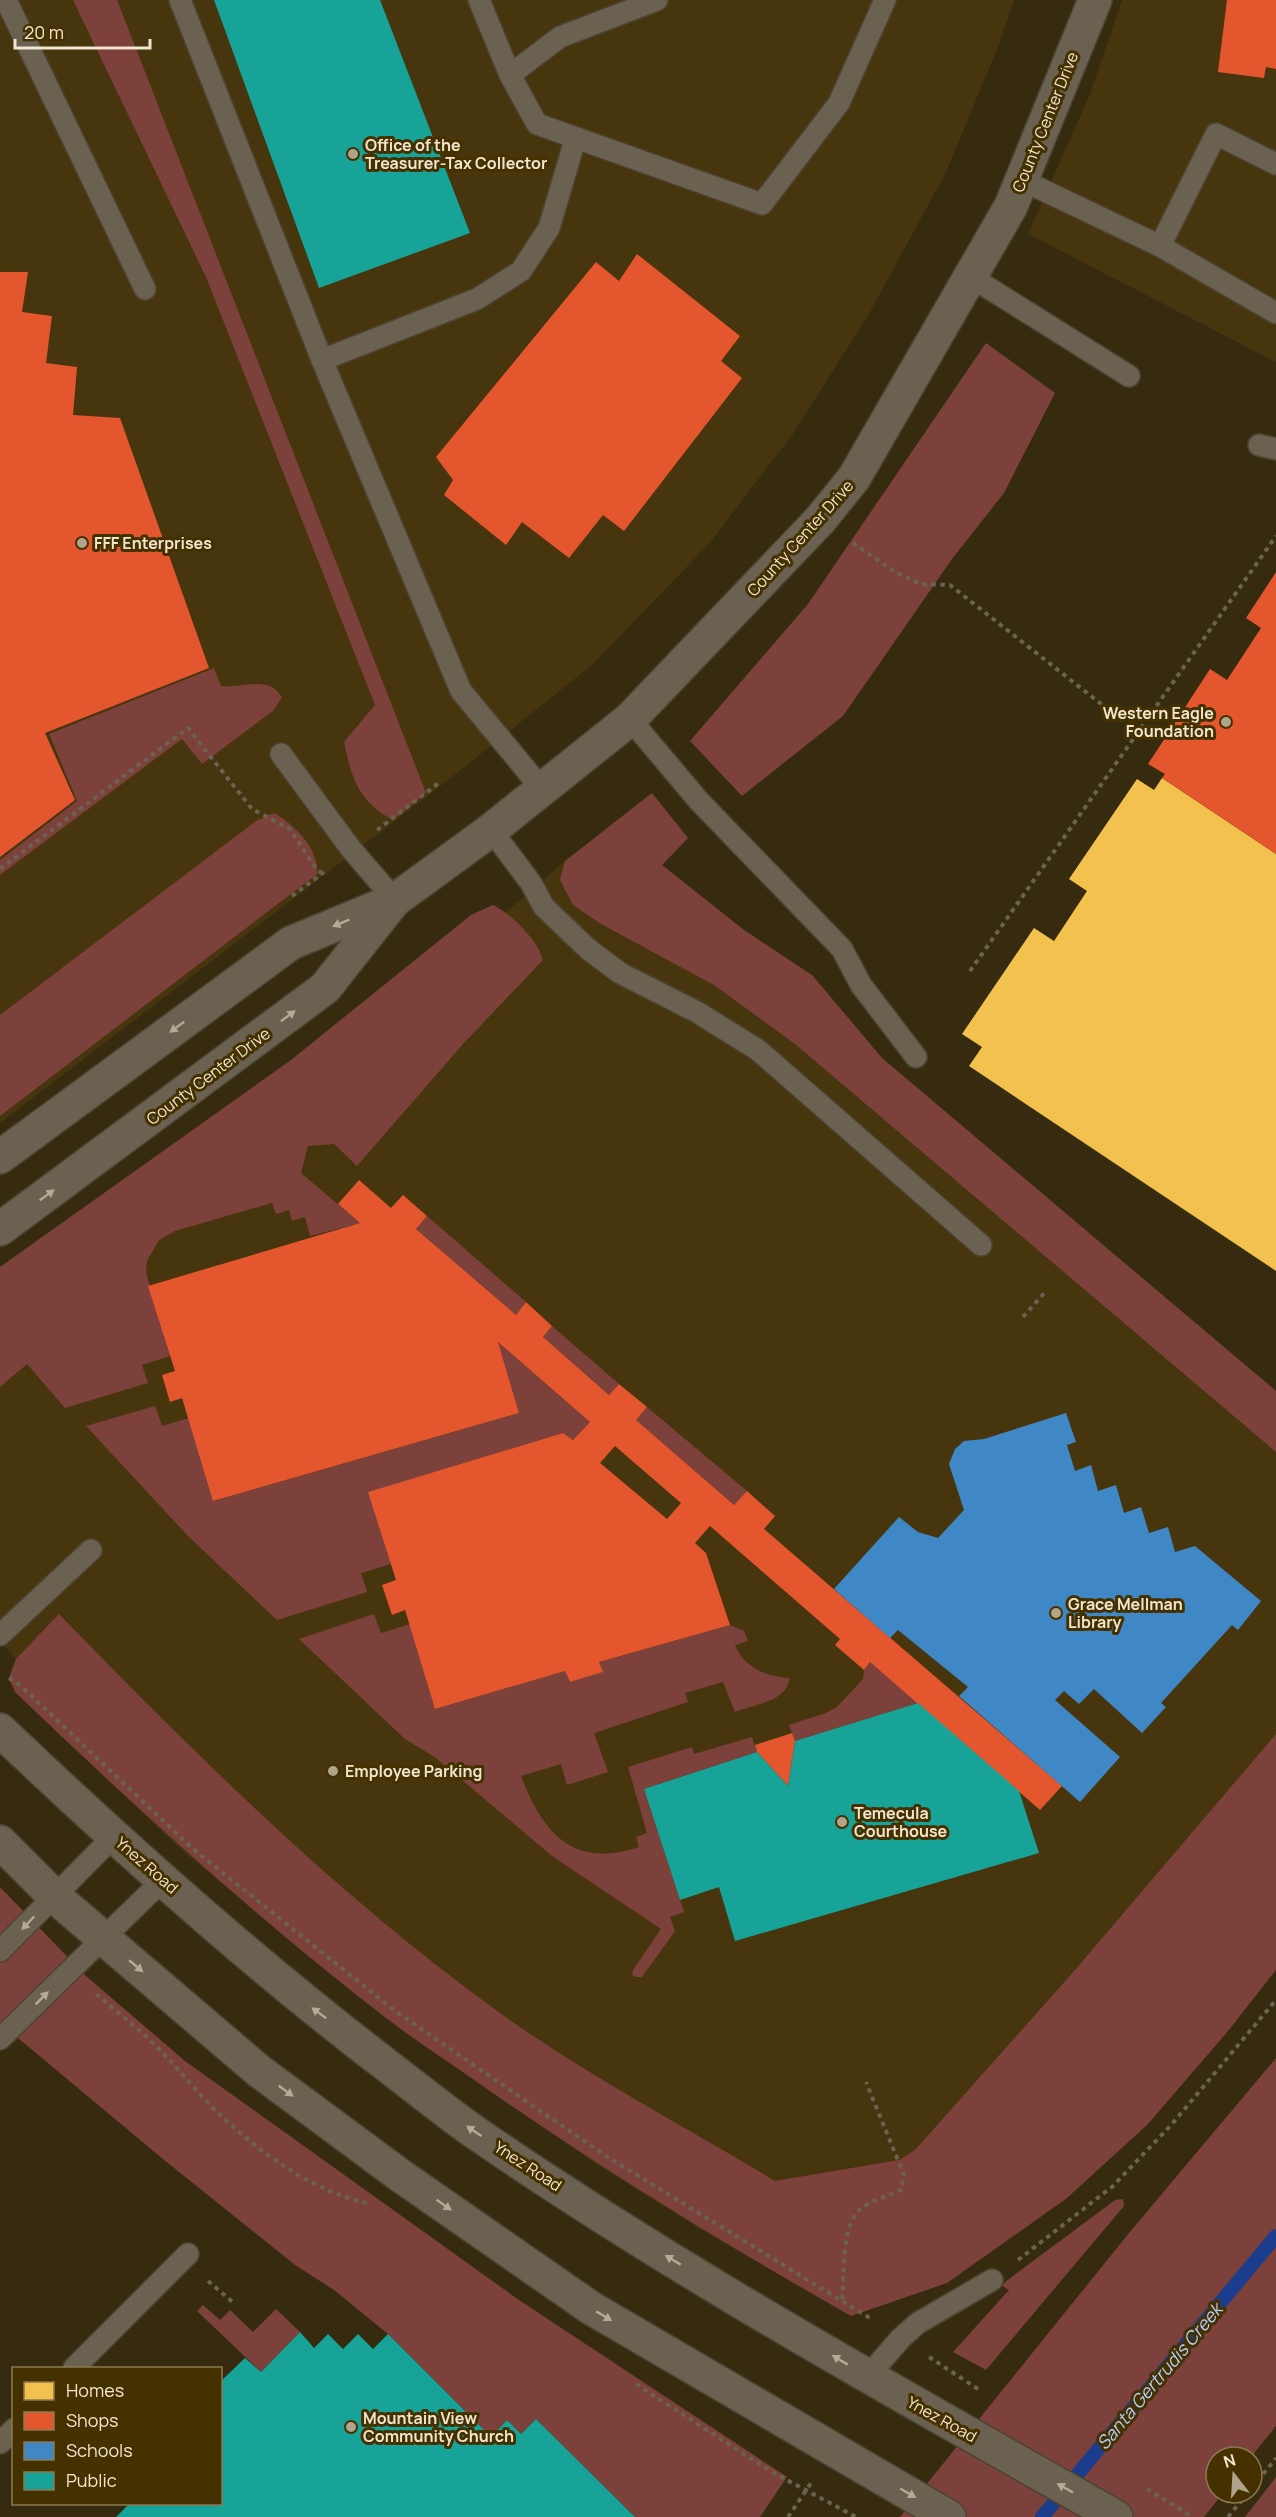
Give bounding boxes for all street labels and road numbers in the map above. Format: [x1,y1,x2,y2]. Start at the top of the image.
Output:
street label: County Center Drive [1007,49,1083,195]
street label: County Center Drive [742,475,858,601]
street label: County Center Drive [142,1022,274,1130]
street label: Ynez Road [111,1832,183,1898]
street label: Ynez Road [490,2136,566,2196]
street label: Ynez Road [903,2391,981,2447]

